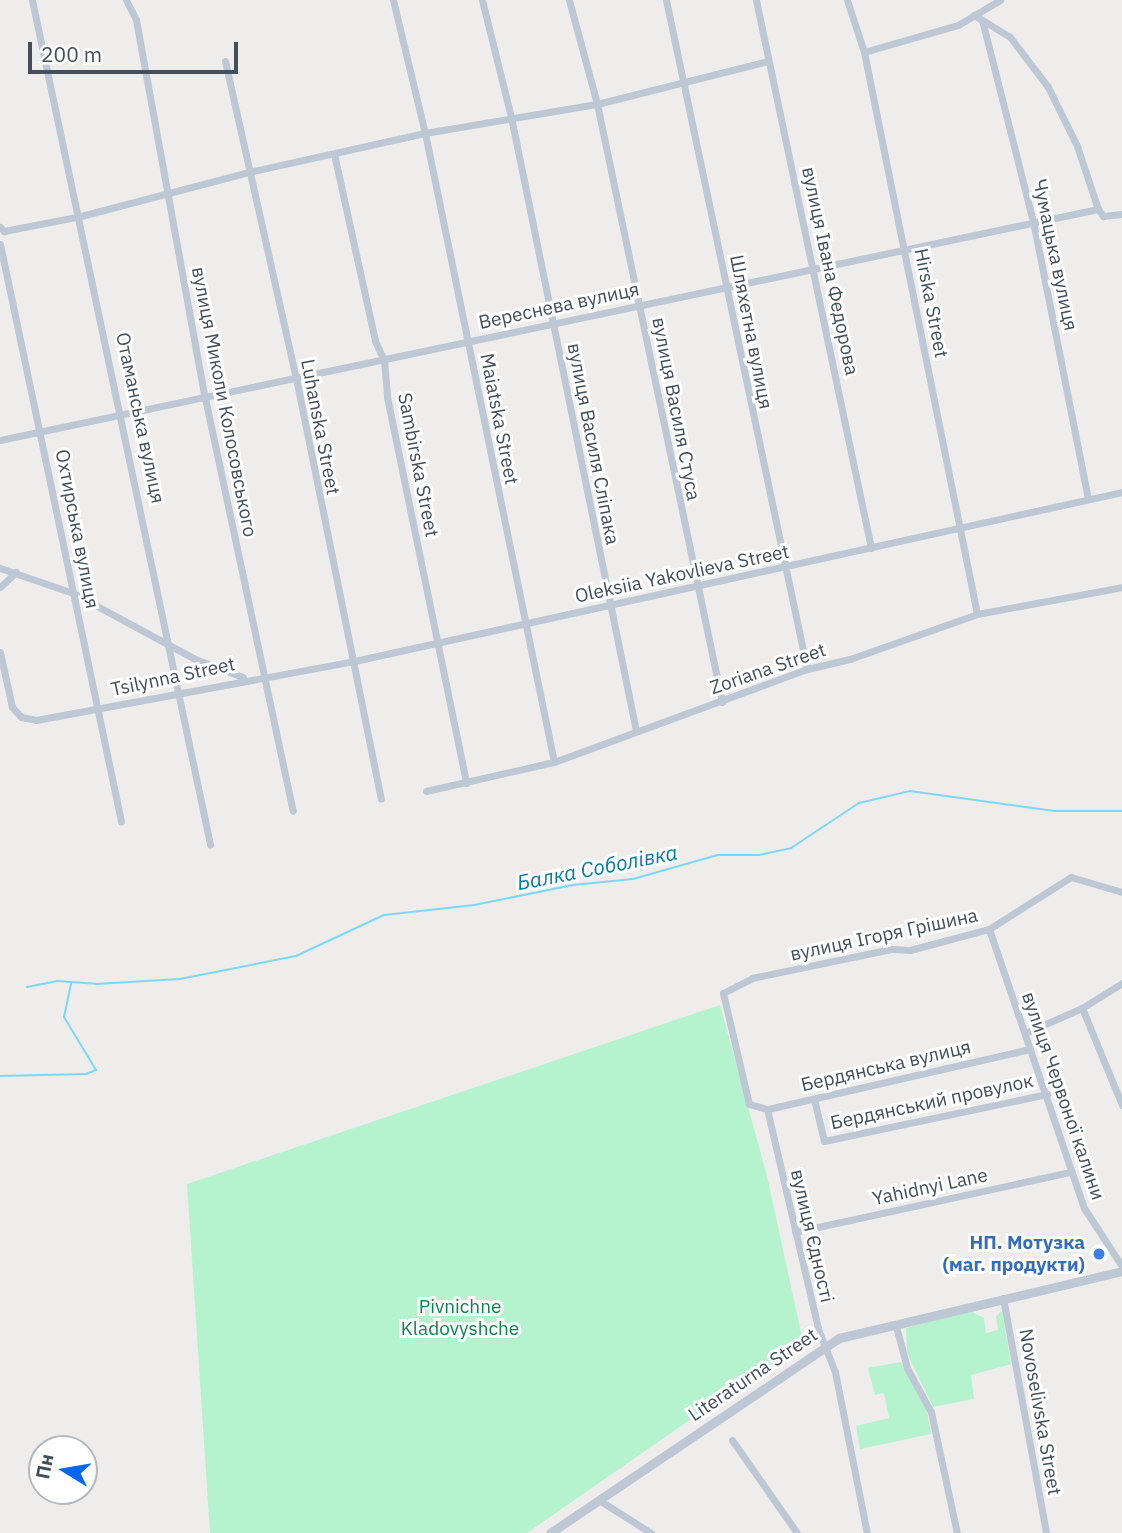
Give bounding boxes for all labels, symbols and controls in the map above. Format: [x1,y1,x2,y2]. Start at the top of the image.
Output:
scale bar [32,28,242,72]
text: 200 m [41,40,102,68]
street label: вулиця Івана Федорова [797,165,863,377]
street label: Чумацька вулиця [1028,177,1082,333]
street label: Hirska Street [909,246,953,360]
street label: Шляхетна вулиця [725,253,777,411]
street label: вулиця Миколи Колосовського [187,265,261,539]
street label: Вереснева вулиця [477,278,641,334]
street label: вулиця Василя Стуса [647,315,705,503]
street label: Отаманська вулиця [111,330,169,506]
street label: вулиця Василя Сліпака [562,341,624,547]
street label: Maiatska Street [475,352,523,486]
street label: Luhanska Street [296,357,344,497]
street label: Sambirska Street [393,391,443,539]
street label: Охтирська вулиця [50,447,104,611]
street label: Oleksiia Yakovlieva Street [573,540,791,608]
street label: Zoriana Street [707,639,829,699]
street label: Tsilynna Street [109,653,237,701]
water label: Балка Соболівка [515,839,679,895]
street label: вулиця Ігоря Грішина [788,904,980,966]
street label: вулиця Червоної калини [1017,989,1109,1203]
street label: Бердянська вулиця [799,1035,973,1097]
street label: Бердянський провулок [828,1069,1036,1135]
street label: Yahidnyi Lane [870,1164,990,1210]
street label: вулиця Єдності [786,1167,838,1305]
place label: НП. Мотузка (маг. продукти) [942,1232,1085,1276]
marker: НП. Мотузка (маг. продукти) [1091,1246,1107,1262]
park label: Pivnichne Kladovyshche [401,1296,519,1340]
street label: Literaturna Street [684,1324,822,1426]
street label: Novoselivska Street [1014,1327,1066,1497]
north arrow [28,1435,98,1505]
text: Пн [30,1452,59,1481]

